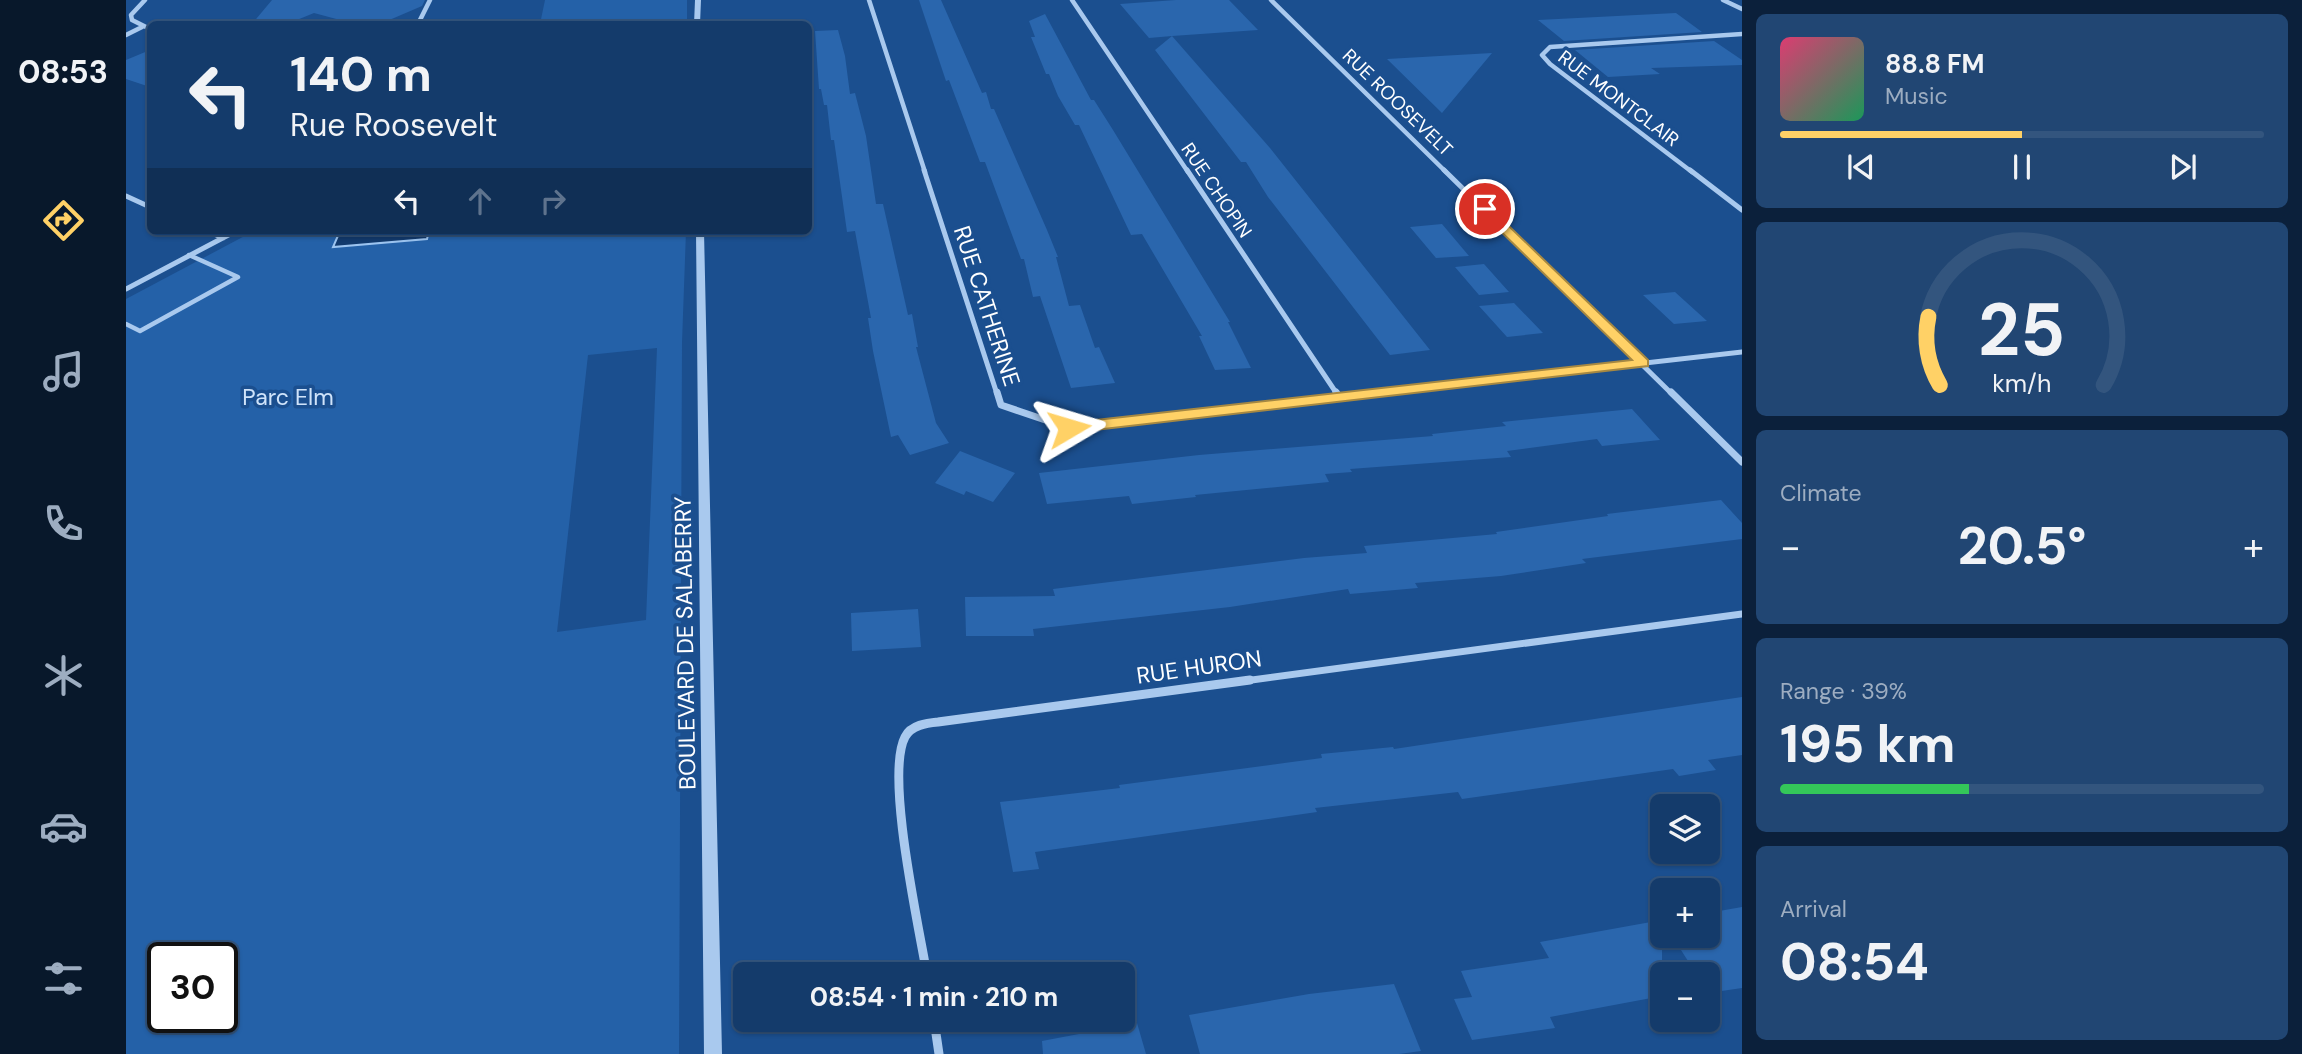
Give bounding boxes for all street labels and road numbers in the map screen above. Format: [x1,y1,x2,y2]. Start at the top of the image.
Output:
street label: RUE ROOSEVELT [1337,43,1458,162]
street label: RUE MONTCLAIR [1553,45,1684,152]
street label: RUE CHOPIN [1176,138,1258,243]
street label: RUE CATHERINE [947,222,1027,390]
street label: BOULEVARD DE SALABERRY [667,496,703,790]
street label: RUE HURON [1135,643,1263,691]

